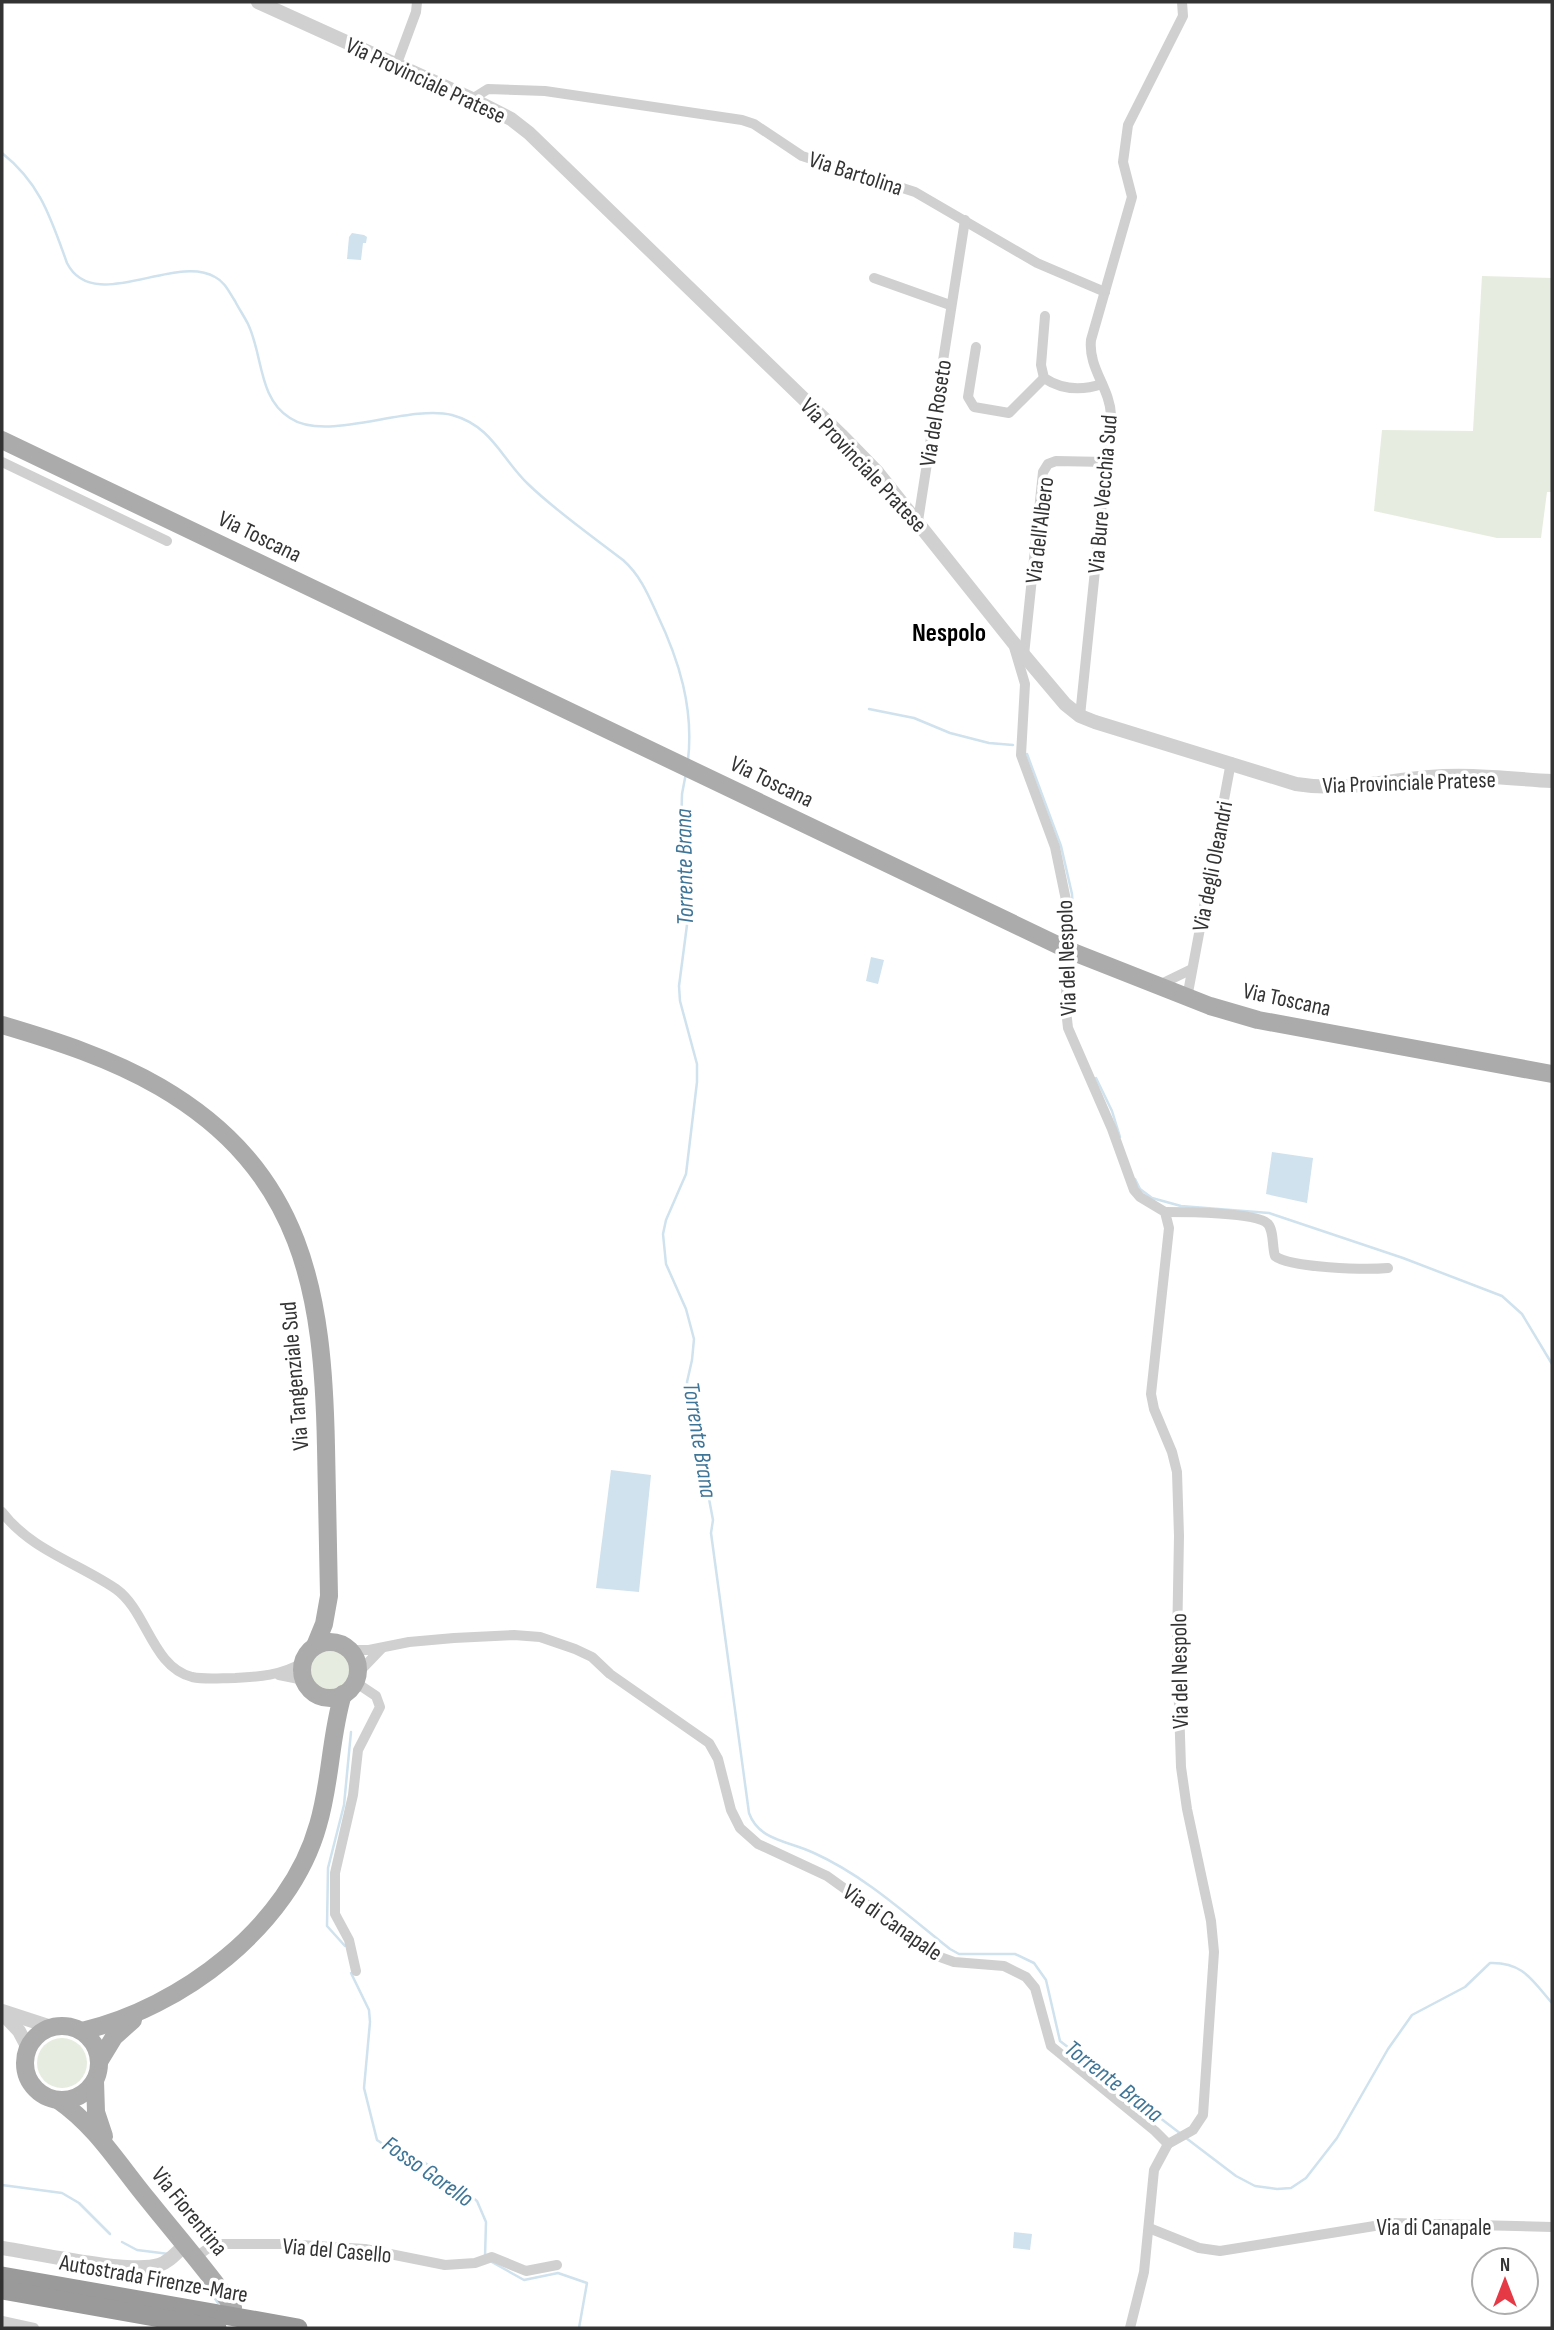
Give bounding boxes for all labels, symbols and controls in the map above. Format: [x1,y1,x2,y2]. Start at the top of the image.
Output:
street label: Via Provinciale Pratese [341,32,510,130]
street label: Via Bartolina [805,146,906,202]
street label: Via del Roseto [914,358,958,468]
street label: Via Provinciale Pratese [794,393,933,539]
street label: Via Bure Vecchia Sud [1082,414,1124,575]
street label: Via dell'Albero [1020,475,1060,585]
street label: Via Toscana [213,505,306,569]
district label: Nespolo [912,618,986,649]
street label: Via Toscana [725,750,818,814]
street label: Via Provinciale Pratese [1322,766,1496,800]
street label: Via degli Oleandri [1187,799,1239,934]
water label: Torrente Brana [669,808,700,926]
street label: Via del Nespolo [1051,899,1083,1016]
street label: Via Toscana [1240,977,1333,1023]
street label: Via Tangenziale Sud [275,1300,315,1452]
water label: Torrente Brana [676,1380,723,1500]
street label: Via del Nespolo [1165,1613,1195,1729]
street label: Via di Canapale [837,1878,948,1967]
water label: Torrente Brana [1059,2034,1169,2129]
water label: Fosso Gorello [377,2130,479,2213]
street label: Via Fiorentina [145,2162,233,2261]
street label: Via di Canapale [1377,2214,1491,2242]
street label: Via del Casello [281,2232,392,2270]
north arrow [1470,2246,1540,2316]
street label: Autostrada Firenze-Mare [57,2248,250,2309]
text: N [1500,2254,1510,2277]

